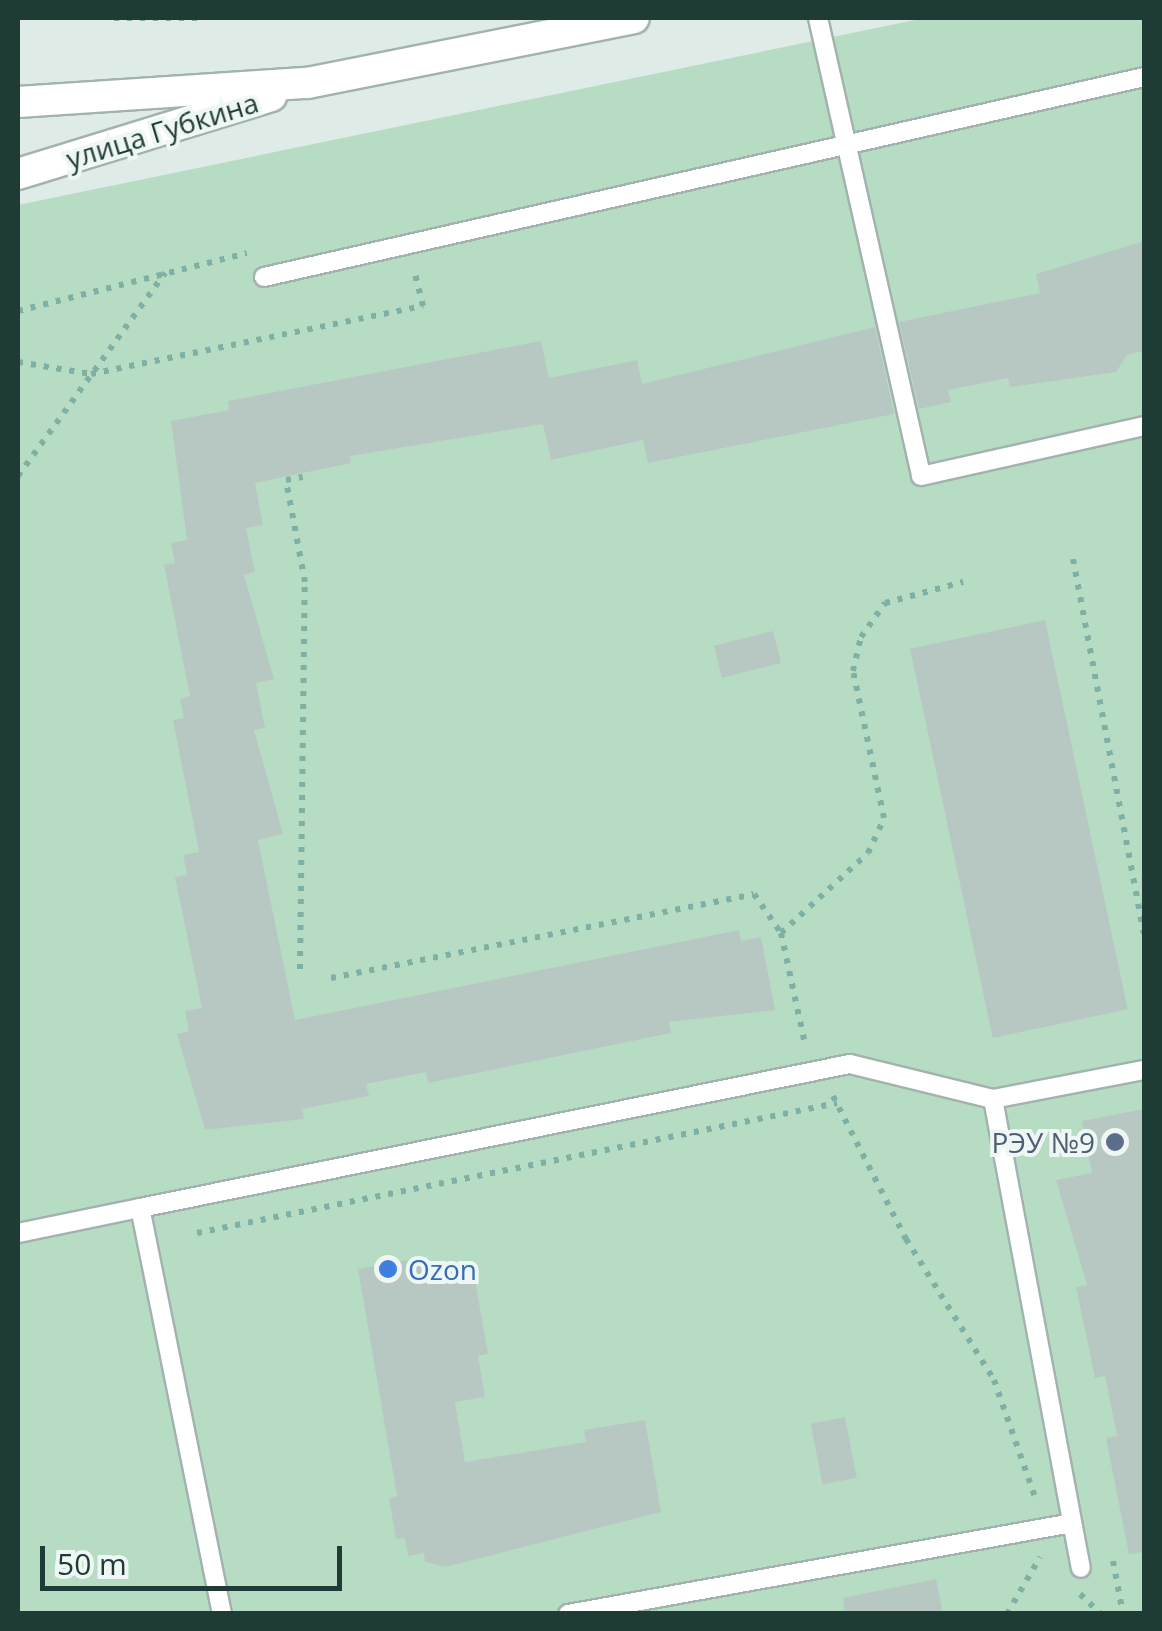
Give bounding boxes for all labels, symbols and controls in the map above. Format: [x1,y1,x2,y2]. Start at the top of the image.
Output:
street label: улица Губкина [62,85,262,175]
place label: РЭУ №9 [991,1125,1095,1159]
marker: РЭУ №9 [1104,1131,1126,1153]
place label: Ozon [408,1252,477,1286]
marker: Ozon [377,1258,399,1280]
scale bar [45,1526,348,1588]
text: 50 m [57,1543,127,1584]

